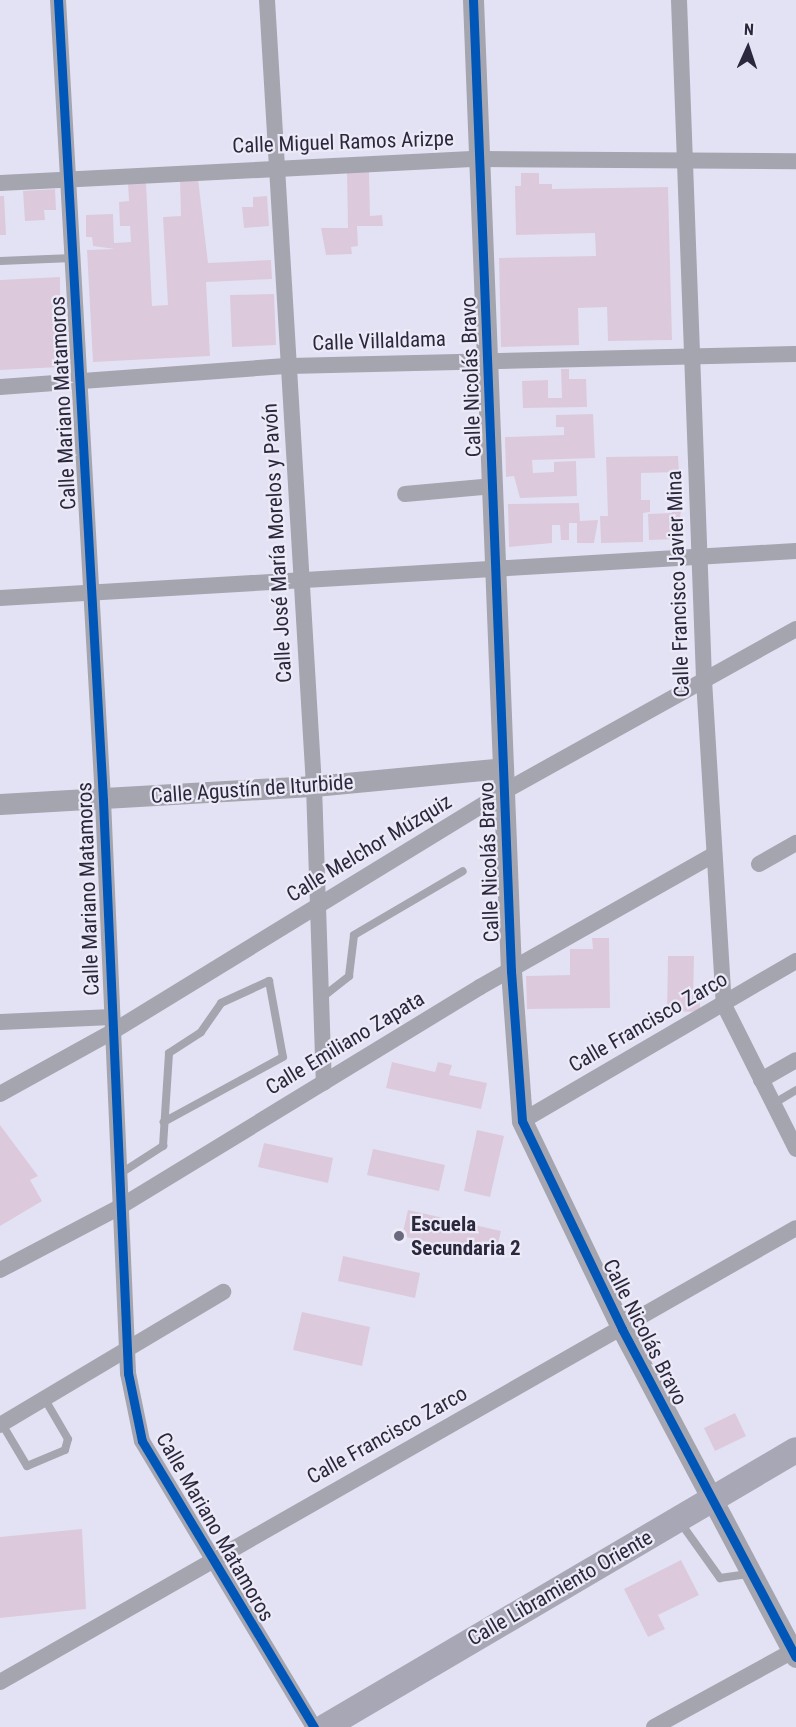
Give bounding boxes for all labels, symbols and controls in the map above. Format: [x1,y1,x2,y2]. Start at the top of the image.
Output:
north arrow [718,18,778,78]
text: N [744,20,754,39]
street label: Calle Miguel Ramos Arizpe [232,126,454,158]
street label: Calle Mariano Matamoros [45,296,81,510]
street label: Calle Nicolás Bravo [456,296,486,458]
street label: Calle Villaldama [312,326,446,356]
street label: Calle José María Morelos y Pavón [257,402,297,684]
street label: Calle Francisco Javier Mina [661,470,695,698]
street label: Calle Agustín de Iturbide [150,769,354,809]
street label: Calle Nicolás Bravo [474,781,504,943]
street label: Calle Mariano Matamoros [72,782,104,996]
street label: Calle Melchor Múzquiz [282,789,456,907]
street label: Calle Francisco Zarco [564,966,732,1078]
street label: Calle Emiliano Zapata [261,986,429,1100]
place label: Escuela Secundaria 2 [411,1211,521,1261]
marker: Escuela Secundaria 2 [392,1229,406,1243]
street label: Calle Nicolás Bravo [597,1255,693,1409]
street label: Calle Francisco Zarco [303,1381,471,1489]
street label: Calle Mariano Matamoros [151,1428,279,1626]
street label: Calle Libramiento Oriente [463,1525,657,1651]

